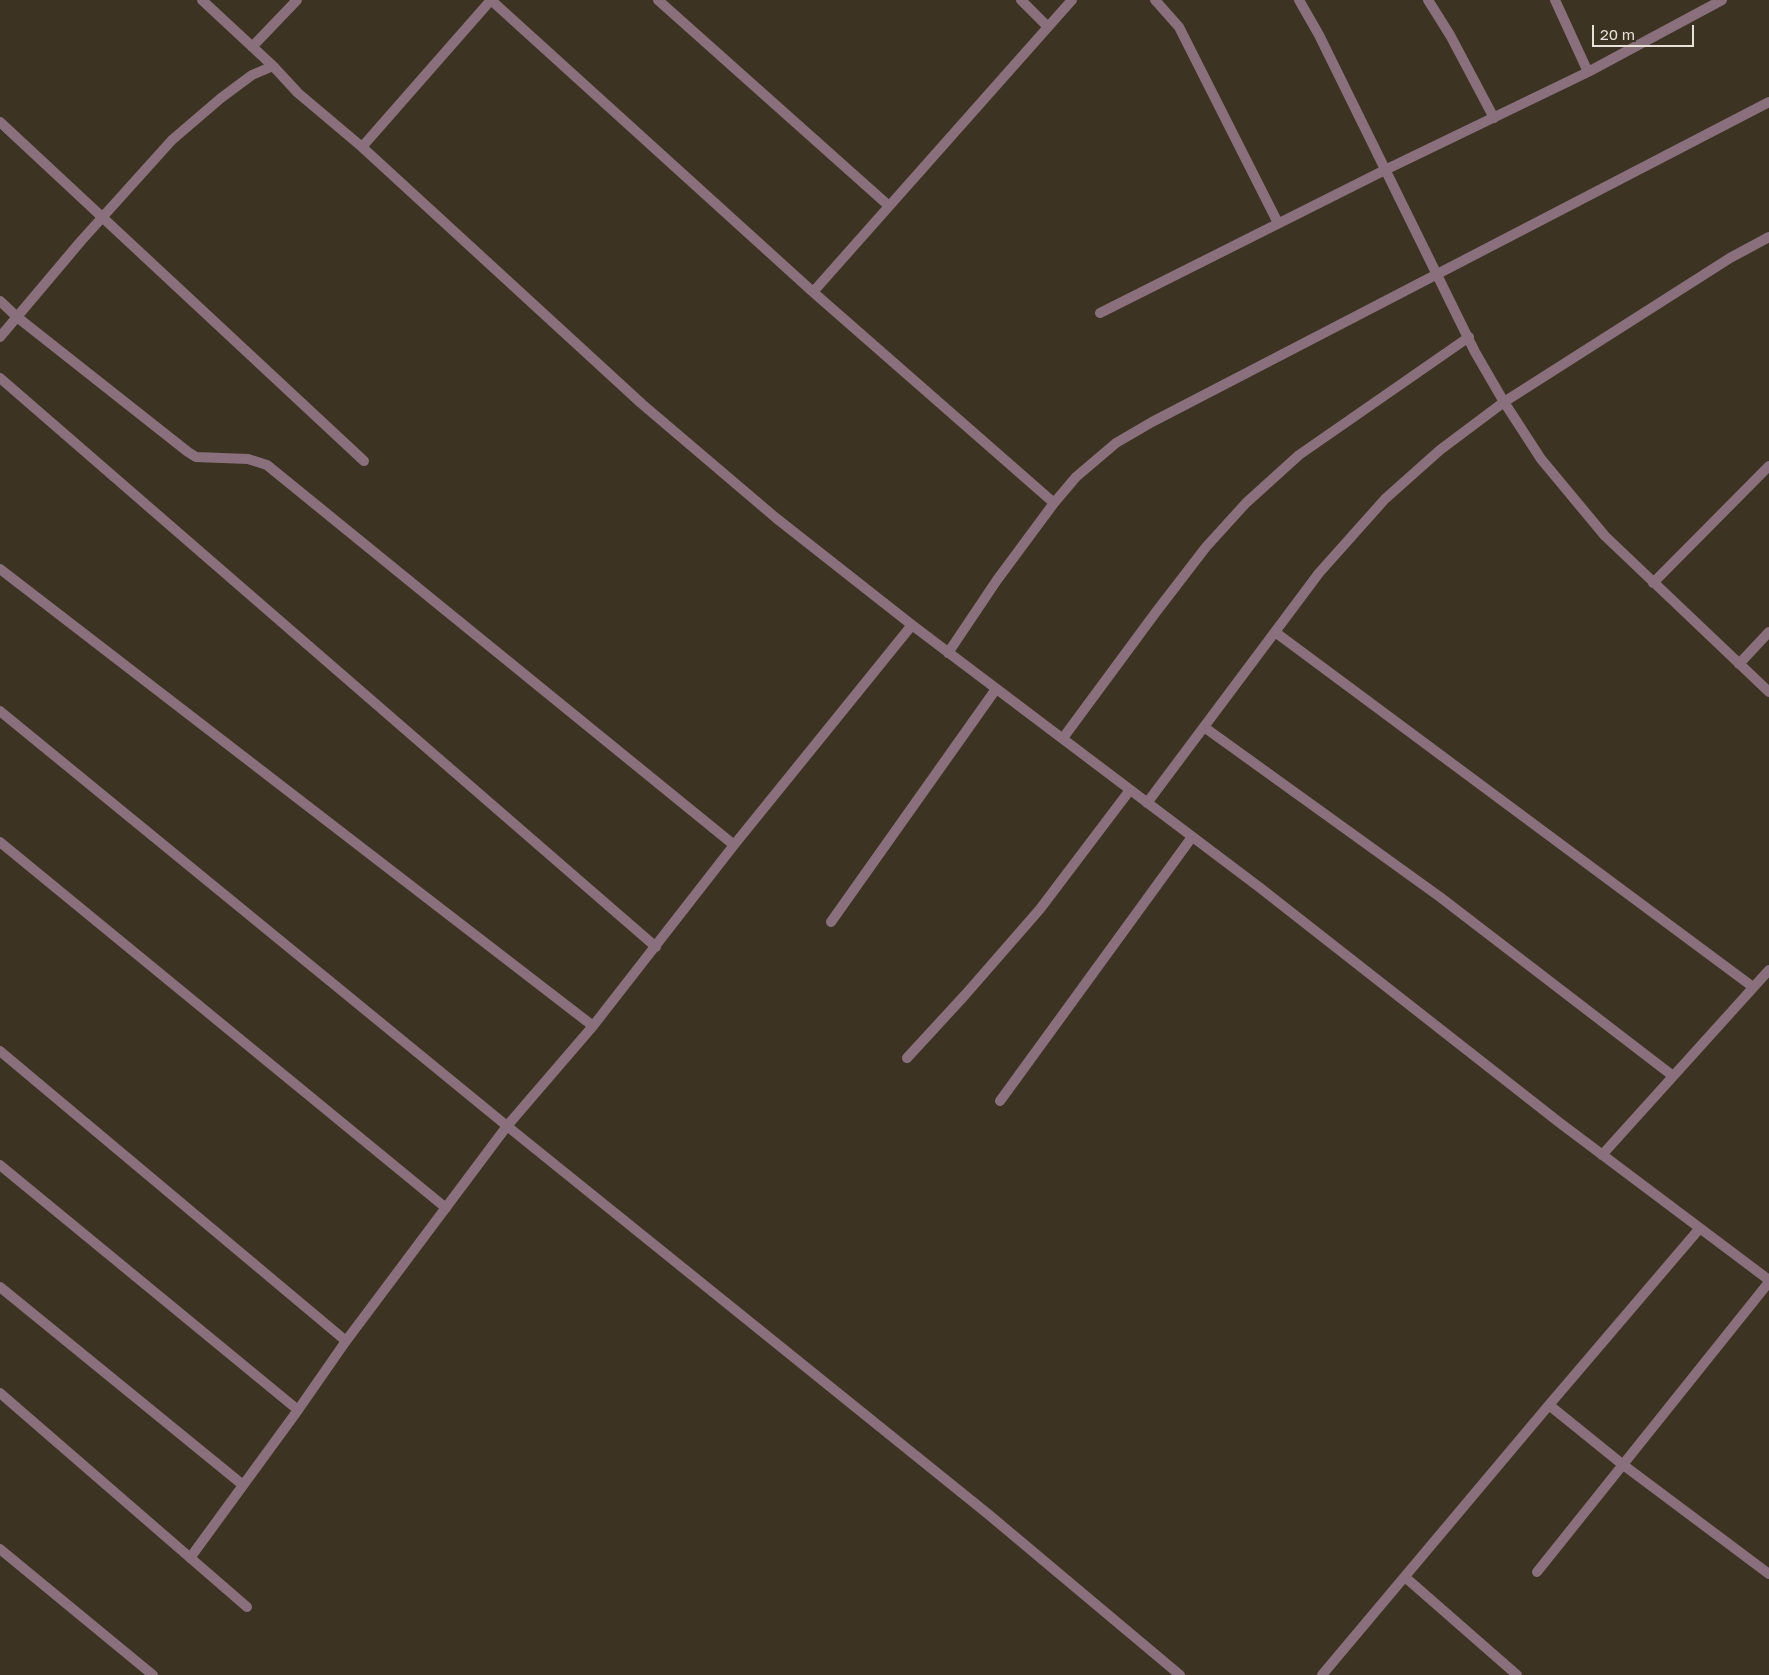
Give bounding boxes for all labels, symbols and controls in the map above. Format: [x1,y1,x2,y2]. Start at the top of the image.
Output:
scale bar [1594,15,1696,47]
text: 20 m [1600,25,1635,43]

